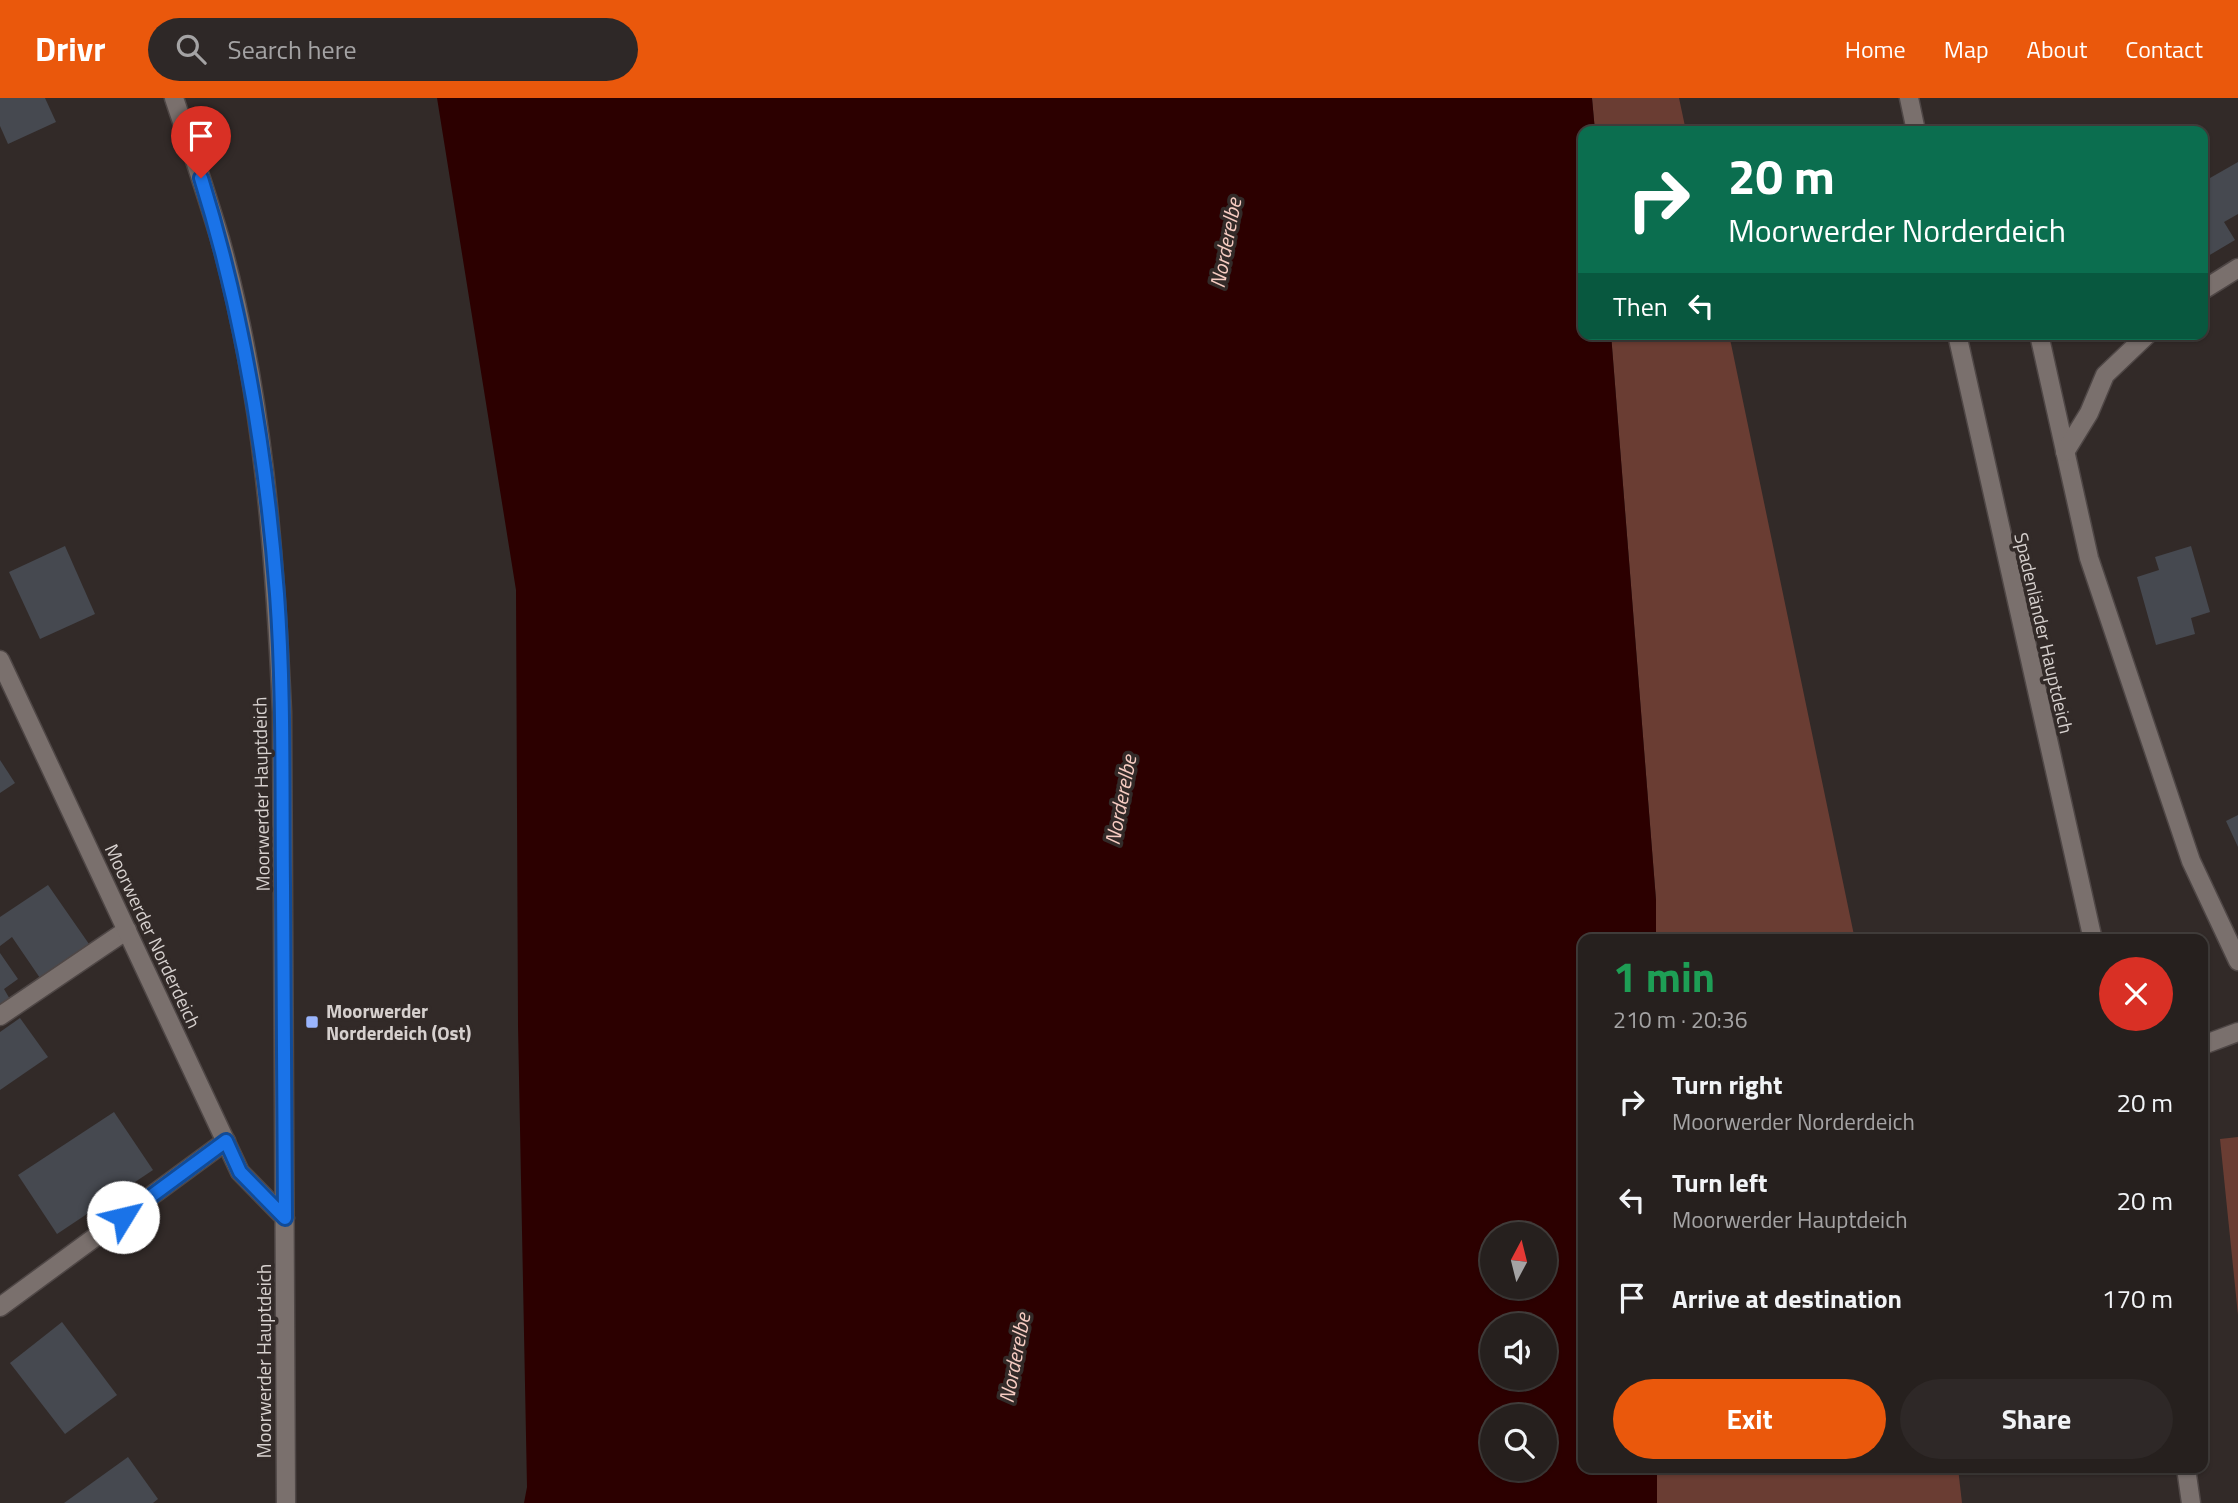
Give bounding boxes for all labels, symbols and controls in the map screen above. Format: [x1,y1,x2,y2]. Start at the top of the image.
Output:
search box [148,18,638,81]
text: Drivr [35,24,106,74]
icon: search [172,30,210,68]
text: Search here [228,30,357,69]
text: Home [1845,31,1906,67]
text: Map [1944,31,1989,67]
text: About [2027,31,2087,67]
text: Contact [2125,31,2203,67]
pin [171,106,231,178]
icon: arrive [182,117,220,155]
text: 20 m [1728,138,1835,213]
icon: right [1613,154,1704,245]
water label: Norderelbe [1201,194,1250,290]
text: Moorwerder Norderdeich [1728,206,2066,254]
text: Then [1613,287,1668,326]
icon: left [1682,287,1720,325]
street label: Spadenländer Hauptdeich [2007,529,2082,736]
street label: Moorwerder Hauptdeich [244,696,277,892]
water label: Norderelbe [1096,751,1145,847]
street label: Moorwerder Norderdeich [98,839,209,1033]
text: 1 min [1613,944,1715,1008]
button: close [2099,957,2173,1031]
place label: Moorwerder Norderdeich (Ost) [326,996,471,1047]
text: 210 m · 20:36 [1613,1002,1748,1037]
marker: Moorwerder Norderdeich (Ost) [304,1014,320,1030]
text: Turn right [1672,1065,1783,1104]
icon: right [1613,1083,1651,1121]
text: 20 m [2116,1083,2173,1122]
text: Moorwerder Norderdeich [1672,1104,1915,1139]
text: Turn left [1672,1163,1767,1202]
position arrow [86,1180,160,1254]
icon: left [1613,1181,1651,1219]
text: 20 m [2116,1181,2173,1220]
text: Moorwerder Hauptdeich [1672,1202,1908,1237]
north arrow [1480,1222,1558,1298]
map controls [1480,1222,1557,1481]
street label: Moorwerder Hauptdeich [249,1264,278,1458]
icon: arrive [1613,1279,1651,1317]
text: Arrive at destination [1672,1279,1902,1318]
text: 170 m [2102,1279,2173,1318]
water label: Norderelbe [990,1309,1039,1405]
button: sound [1480,1313,1557,1390]
button: Exit [1613,1379,1886,1459]
button: Share [1900,1379,2173,1459]
button: search [1480,1404,1557,1481]

